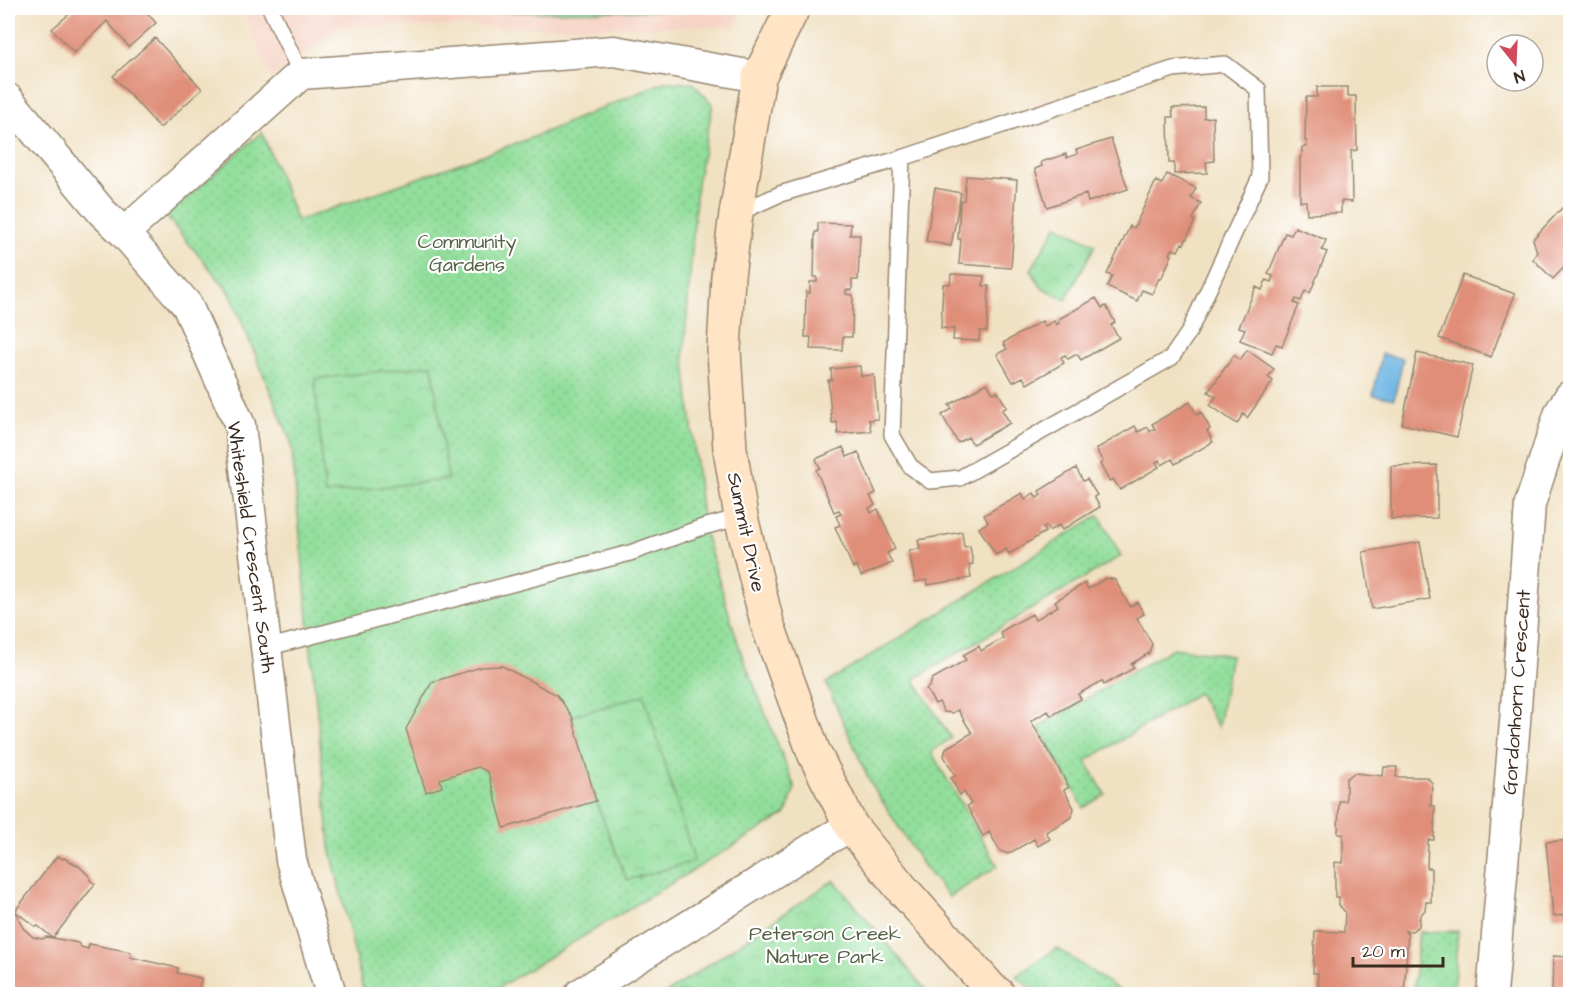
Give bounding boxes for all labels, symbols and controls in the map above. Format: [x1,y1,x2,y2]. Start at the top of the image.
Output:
north arrow [1485,33,1545,93]
text: N [1511,64,1527,88]
park label: Community Gardens [418,228,516,279]
street label: Whiteshield Crescent South [219,420,283,675]
street label: Summit Drive [720,470,772,595]
street label: Gordonhorn Crescent [1496,589,1538,796]
park label: Peterson Creek Nature Park [749,920,901,971]
scale bar [1353,930,1443,968]
text: 20 m [1362,939,1405,964]

